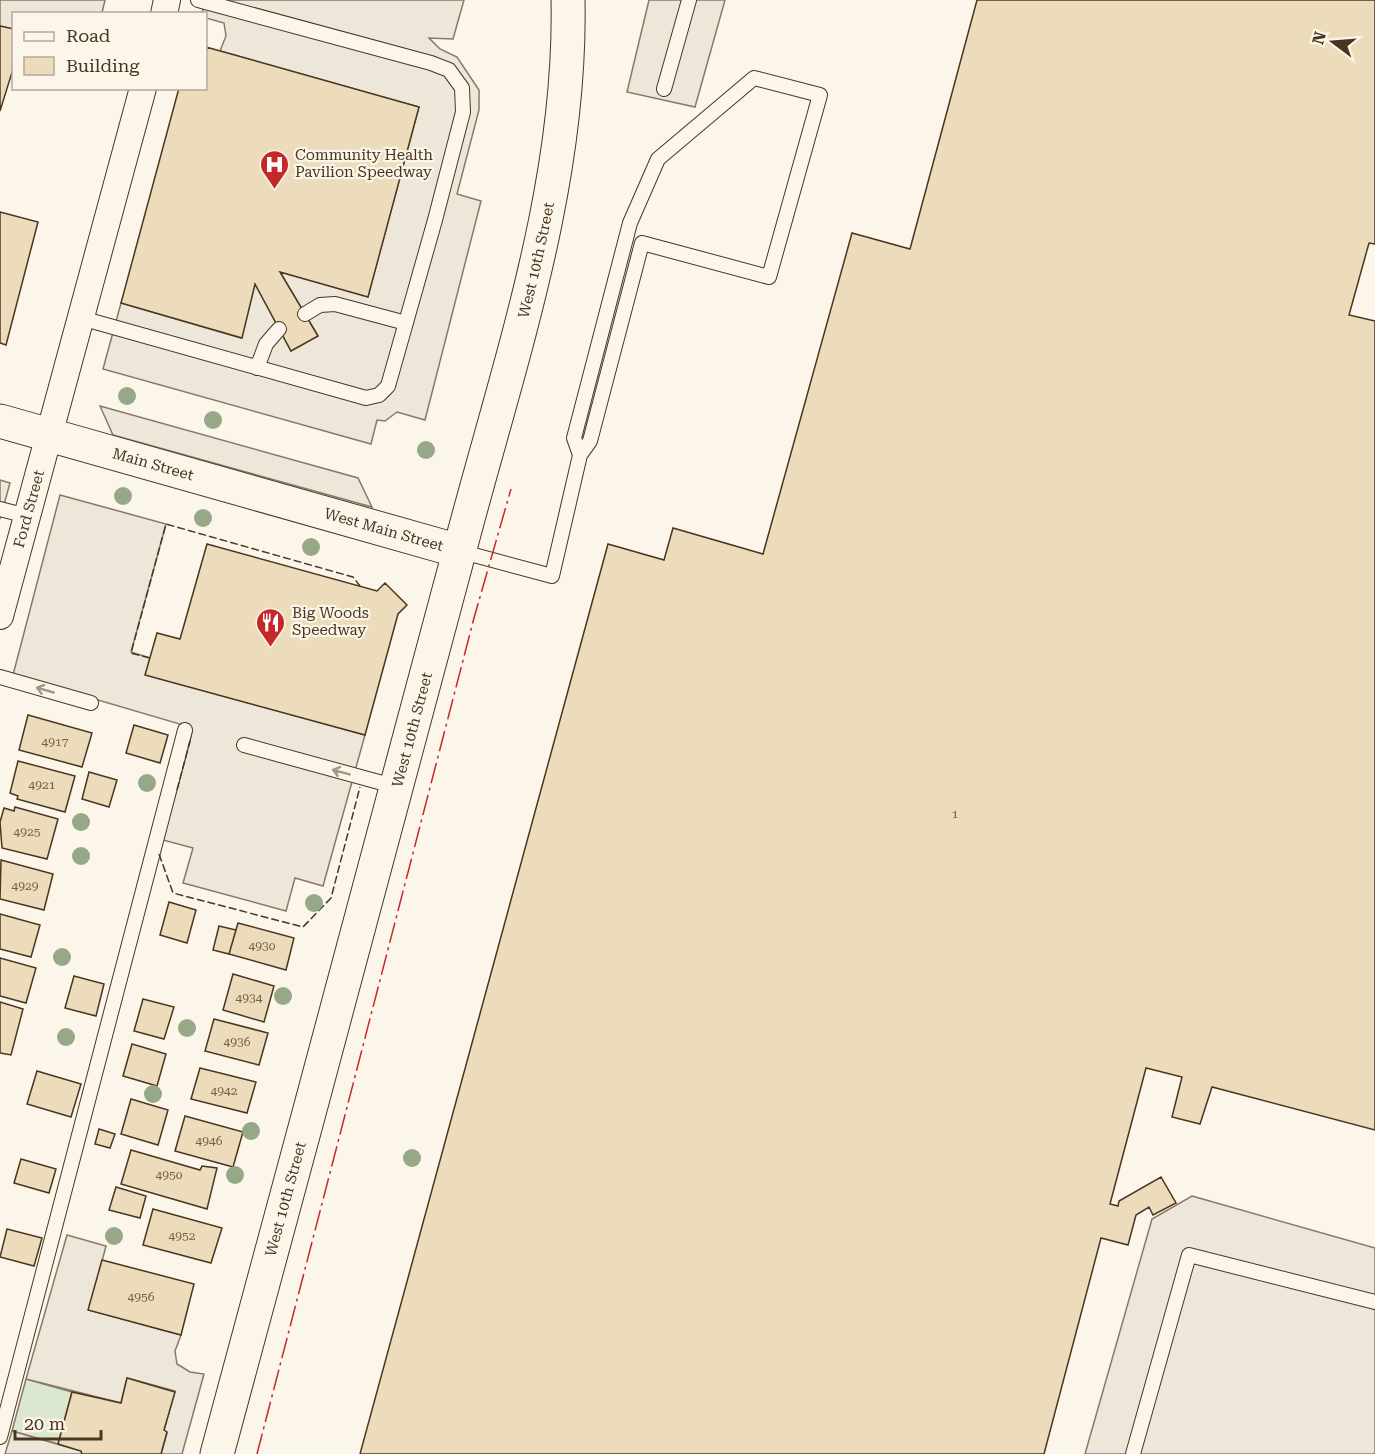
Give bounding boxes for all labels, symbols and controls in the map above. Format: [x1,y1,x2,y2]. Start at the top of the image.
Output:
legend [12,12,207,90]
north arrow [1303,12,1363,72]
text: Road [66,25,111,46]
text: N [1308,29,1330,47]
text: Building [66,55,140,76]
place label: Community Health Pavilion Speedway [295,146,433,181]
hospital icon: Community Health Pavilion Speedway [258,148,290,190]
street label: West 10th Street [514,200,558,320]
street label: Main Street [110,444,196,484]
street label: Ford Street [10,467,48,550]
street label: West Main Street [322,504,446,555]
place label: Big Woods Speedway [292,604,369,639]
restaurant icon: Big Woods Speedway [255,606,287,648]
street label: West 10th Street [388,670,436,789]
one-way arrow [36,684,55,695]
house number: 4917 [42,735,69,749]
one-way arrow [332,765,351,777]
house number: 4921 [29,778,56,792]
house number: 1 [952,807,959,821]
house number: 4925 [14,825,41,839]
house number: 4929 [12,879,39,893]
house number: 4930 [249,939,276,953]
house number: 4934 [236,991,263,1005]
house number: 4936 [224,1035,251,1049]
house number: 4942 [211,1084,238,1098]
house number: 4946 [196,1134,223,1148]
street label: West 10th Street [262,1139,310,1259]
house number: 4950 [156,1168,183,1182]
house number: 4952 [169,1229,196,1243]
house number: 4956 [128,1290,155,1304]
scale bar [15,1403,100,1441]
text: 20 m [24,1413,65,1434]

